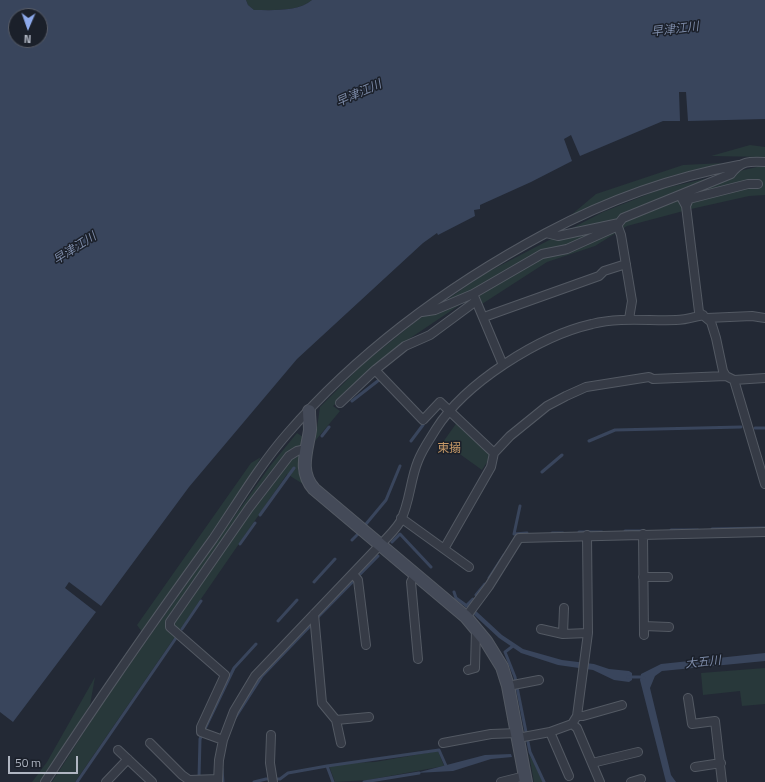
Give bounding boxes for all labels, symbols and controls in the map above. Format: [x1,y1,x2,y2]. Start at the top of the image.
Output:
north arrow [8,8,48,48]
water label: 早津江川 [650,20,700,40]
text: N [24,31,32,47]
water label: 早津江川 [334,78,384,110]
water label: 早津江川 [51,230,99,268]
district label: 東搦 [437,442,461,456]
water label: 大五川 [684,654,722,672]
scale bar [10,748,80,774]
text: 50 m [15,753,41,772]

